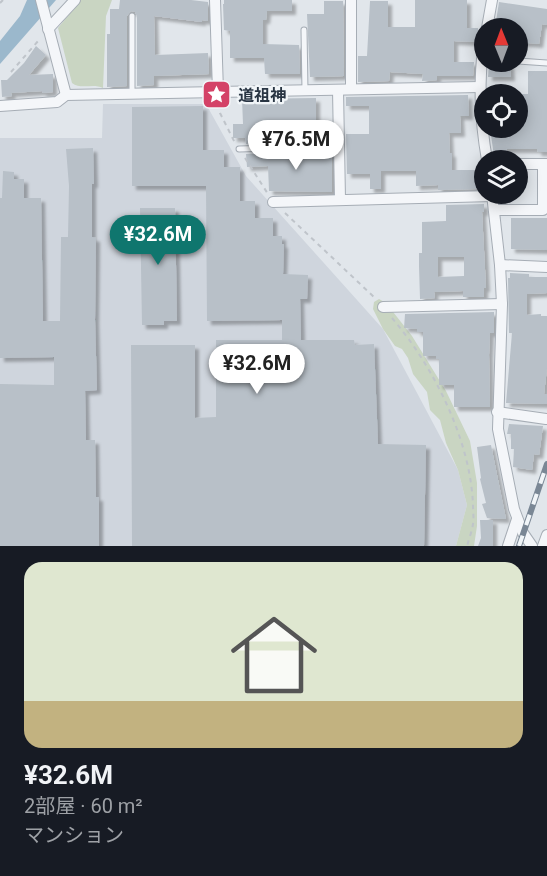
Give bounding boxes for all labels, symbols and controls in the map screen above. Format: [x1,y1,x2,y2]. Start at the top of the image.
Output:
north arrow [474,18,528,72]
map controls [474,18,528,204]
place icon: 道祖神 [201,79,233,111]
button: locate [474,84,528,138]
place label: 道祖神 [238,86,286,105]
pin: ¥76.5M [247,120,345,171]
text: ¥76.5M [262,127,330,151]
button: layers [474,150,528,204]
pin: ¥32.6M [109,215,207,266]
text: ¥32.6M [124,222,192,246]
pin: ¥32.6M [208,344,306,395]
text: ¥32.6M [223,351,291,375]
icon: home [220,601,328,709]
text: ¥32.6M [24,760,113,790]
text: 2部屋 · 60 m² [24,794,143,818]
text: マンション [24,823,124,847]

